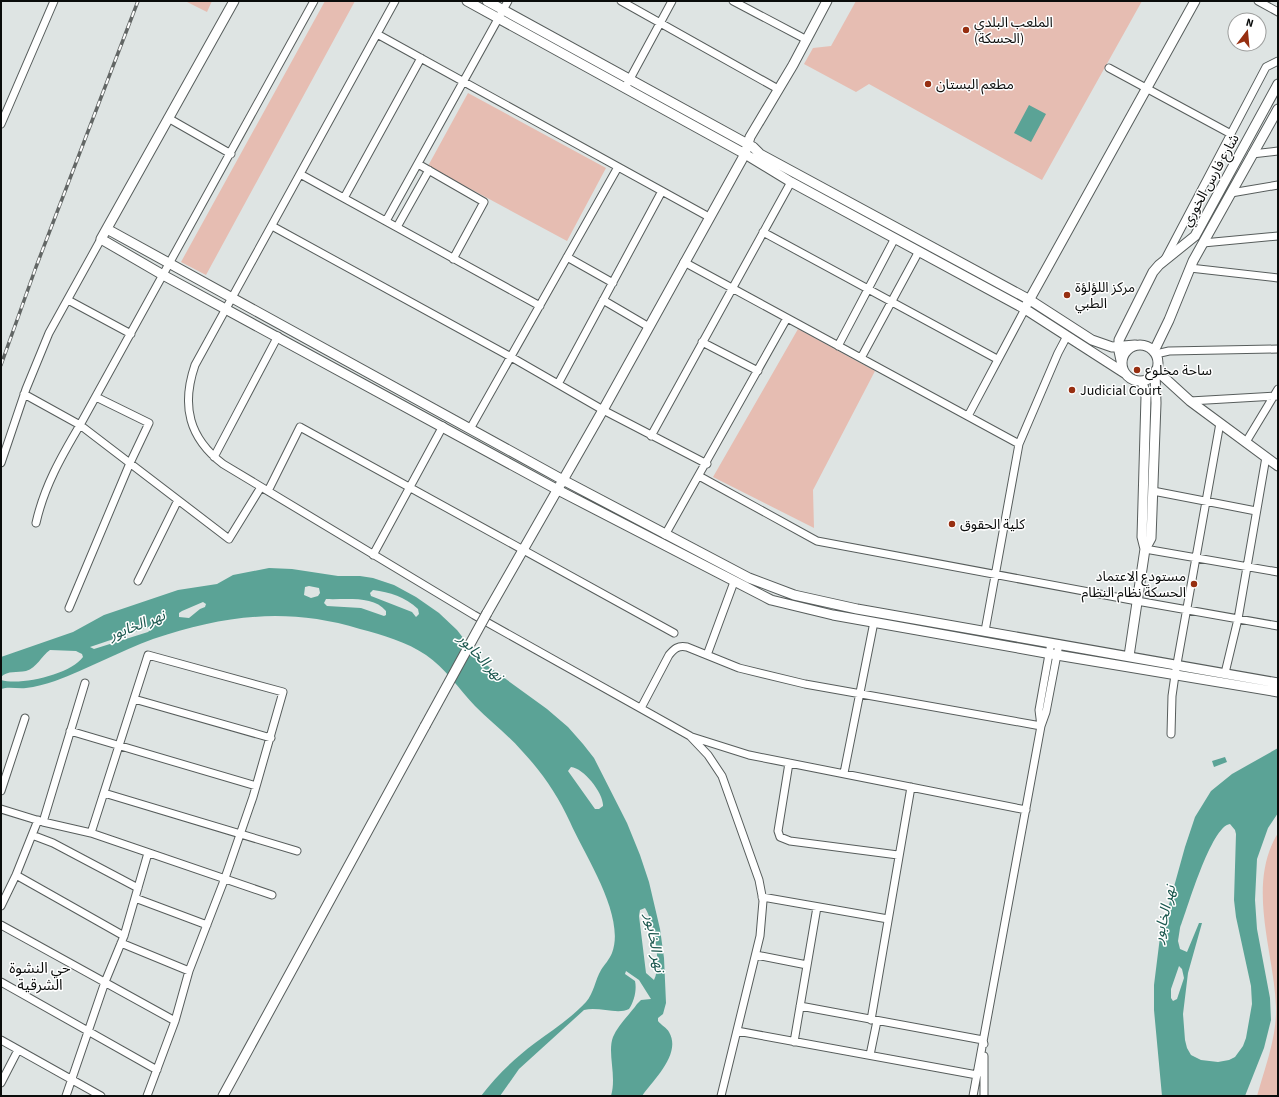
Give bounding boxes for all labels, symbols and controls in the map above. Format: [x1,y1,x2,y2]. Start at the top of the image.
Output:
north arrow [1227,12,1267,52]
place label: الملعب البلدي (الحسكة) [974,13,1053,49]
text: N [1244,15,1255,31]
marker: الملعب البلدي (الحسكة) [961,25,971,35]
place label: مطعم البستان [936,75,1014,95]
marker: مطعم البستان [923,79,933,89]
street label: شارع فارس الخوري [1177,131,1245,231]
place label: مركز اللؤلؤة الطبي [1075,278,1135,314]
marker: مركز اللؤلؤة الطبي [1062,290,1072,300]
place label: ساحة مخلوع [1145,361,1212,381]
marker: ساحة مخلوع [1132,365,1142,375]
place label: Judicial Court [1080,381,1162,401]
marker: Judicial Court [1067,385,1077,395]
place label: كلية الحقوق [960,515,1025,535]
marker: كلية الحقوق [947,519,957,529]
place label: مستودع الاعتماد الحسكة نظام النظام [1082,567,1186,603]
marker: مستودع الاعتماد الحسكة نظام النظام [1189,579,1199,589]
water label: نهر الخابور [105,605,170,646]
water label: نهر الخابور [452,628,509,687]
water label: نهر الخابور [1147,882,1182,946]
water label: نهر الخابور [639,911,670,975]
district label: حي النشوة الشرقية [9,958,71,996]

